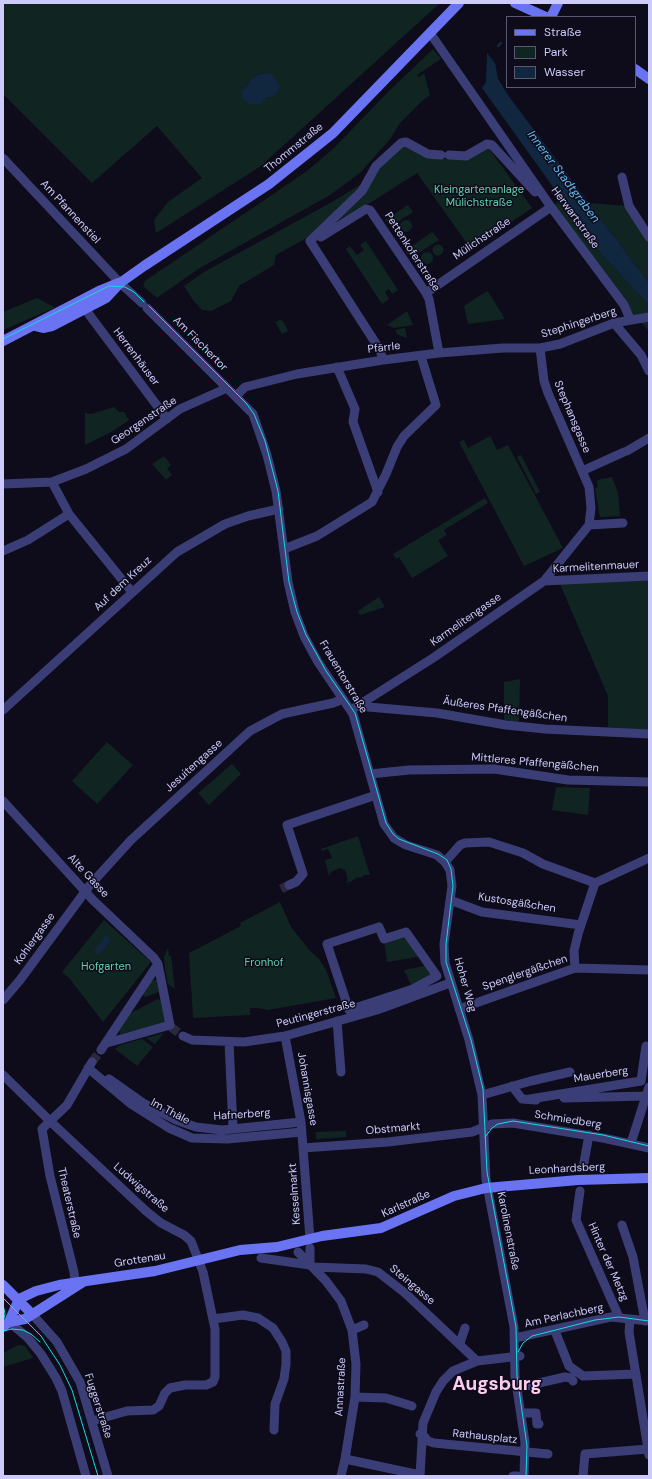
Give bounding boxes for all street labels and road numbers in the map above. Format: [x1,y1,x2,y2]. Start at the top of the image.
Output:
street label: Thommstraße [262,120,326,176]
street label: Am Pfannenstiel [37,177,103,247]
street label: Herwartstraße [548,184,602,252]
street label: Pettenkoferstraße [382,210,442,294]
street label: Mülichstraße [451,215,513,263]
street label: Stephingerberg [540,305,618,341]
street label: Am Fischertor [170,314,230,374]
street label: Herrenhäuser [110,326,162,388]
street label: Pfärrle [367,339,401,357]
street label: Stephansgasse [551,379,593,455]
street label: Georgenstraße [109,394,179,448]
street label: Auf dem Kreuz [91,554,155,614]
street label: Karmelitenmauer [552,558,640,576]
street label: Karmelitengasse [428,591,504,649]
street label: Frauentorstraße [316,638,370,716]
street label: Äußeres Pfaffengäßchen [442,695,568,725]
street label: Jesuitengasse [163,737,225,795]
street label: Mittleres Pfaffengäßchen [471,751,599,775]
street label: Alte Gasse [65,851,111,901]
street label: Kustosgäßchen [477,890,557,916]
street label: Kohlergasse [12,910,58,968]
street label: Spenglergäßchen [481,952,569,994]
street label: Hoher Weg [451,956,479,1014]
street label: Peutingerstraße [275,997,357,1031]
street label: Johannisgasse [294,1051,320,1127]
street label: Mauerberg [573,1064,629,1086]
street label: Im Thäle [148,1096,192,1128]
street label: Hafnerberg [213,1106,271,1124]
street label: Schmiedberg [533,1108,603,1132]
street label: Obstmarkt [365,1120,421,1138]
street label: Ludwigstraße [111,1160,171,1216]
street label: Leonhardsberg [528,1160,606,1178]
street label: Kesselmarkt [286,1163,304,1225]
street label: Theaterstraße [54,1166,84,1240]
street label: Karlstraße [380,1187,432,1221]
street label: Karolinenstraße [494,1191,522,1271]
street label: Hinter der Metzg [585,1221,631,1303]
street label: Grottenau [113,1249,167,1271]
street label: Steingasse [387,1262,437,1308]
street label: Am Perlachberg [523,1301,605,1331]
street label: Annastraße [333,1357,349,1417]
street label: Fuggerstraße [81,1372,115,1440]
street label: Rathausplatz [452,1427,518,1447]

